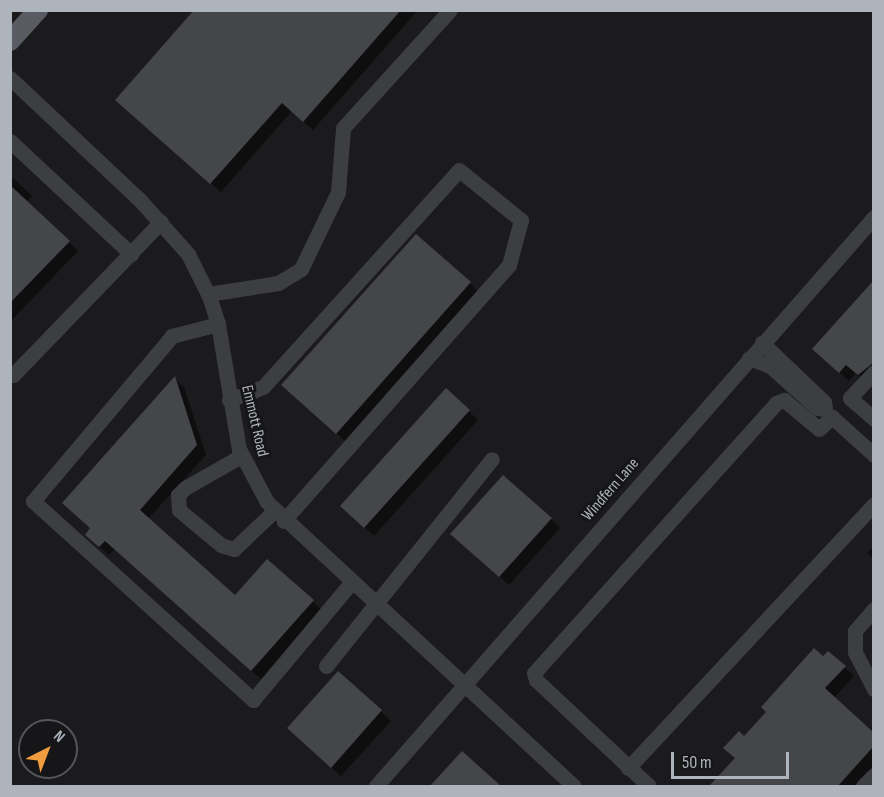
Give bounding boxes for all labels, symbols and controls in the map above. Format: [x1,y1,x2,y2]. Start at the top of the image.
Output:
street label: Emmott Road [236,383,272,459]
street label: Windfern Lane [579,455,643,525]
north arrow [18,719,78,779]
text: N [50,727,69,747]
scale bar [674,740,792,778]
text: 50 m [682,752,712,773]

